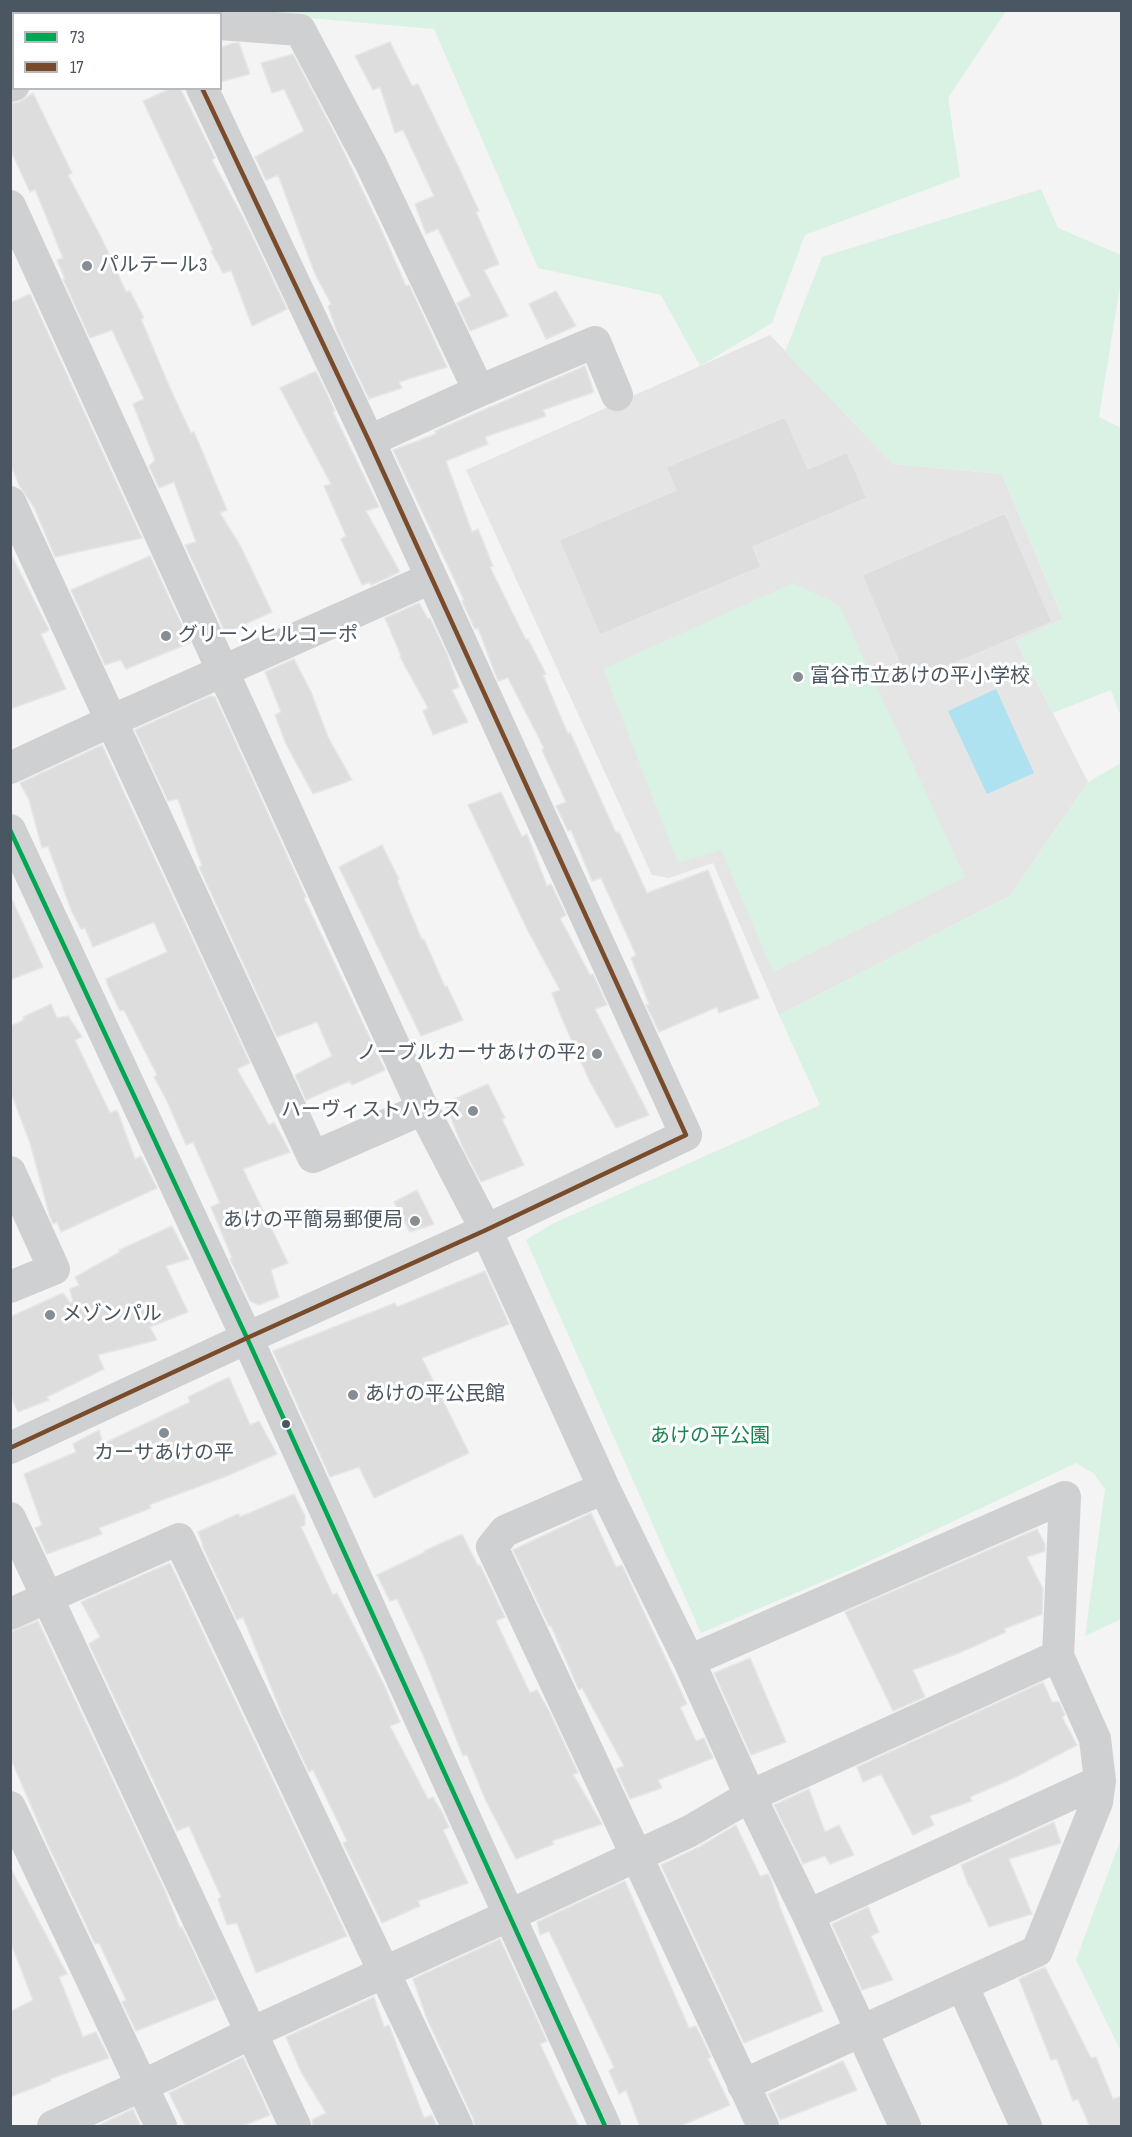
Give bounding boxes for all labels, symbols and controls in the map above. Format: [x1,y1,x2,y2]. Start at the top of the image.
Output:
legend [12,12,222,90]
text: 73 [70,27,85,48]
text: 17 [70,57,83,78]
place label: パルテール3 [99,254,207,278]
marker: パルテール3 [80,259,94,273]
place label: グリーンヒルコーポ [178,624,358,648]
marker: グリーンヒルコーポ [159,629,173,643]
place label: 富谷市立あけの平小学校 [810,665,1030,689]
marker: 富谷市立あけの平小学校 [791,670,805,684]
place label: ノーブルカーサあけの平2 [357,1042,585,1066]
marker: ノーブルカーサあけの平2 [590,1047,604,1061]
place label: ハーヴィストハウス [281,1099,461,1123]
marker: ハーヴィストハウス [466,1104,480,1118]
place label: あけの平簡易郵便局 [223,1209,403,1233]
marker: あけの平簡易郵便局 [408,1214,422,1228]
place label: メゾンパル [62,1303,162,1327]
marker: メゾンパル [43,1308,57,1322]
place label: あけの平公民館 [365,1383,505,1407]
marker: あけの平公民館 [346,1388,360,1402]
unlabelled marker [280,1418,292,1430]
park label: あけの平公園 [650,1425,770,1449]
marker: カーサあけの平 [157,1426,171,1440]
place label: カーサあけの平 [94,1442,234,1466]

